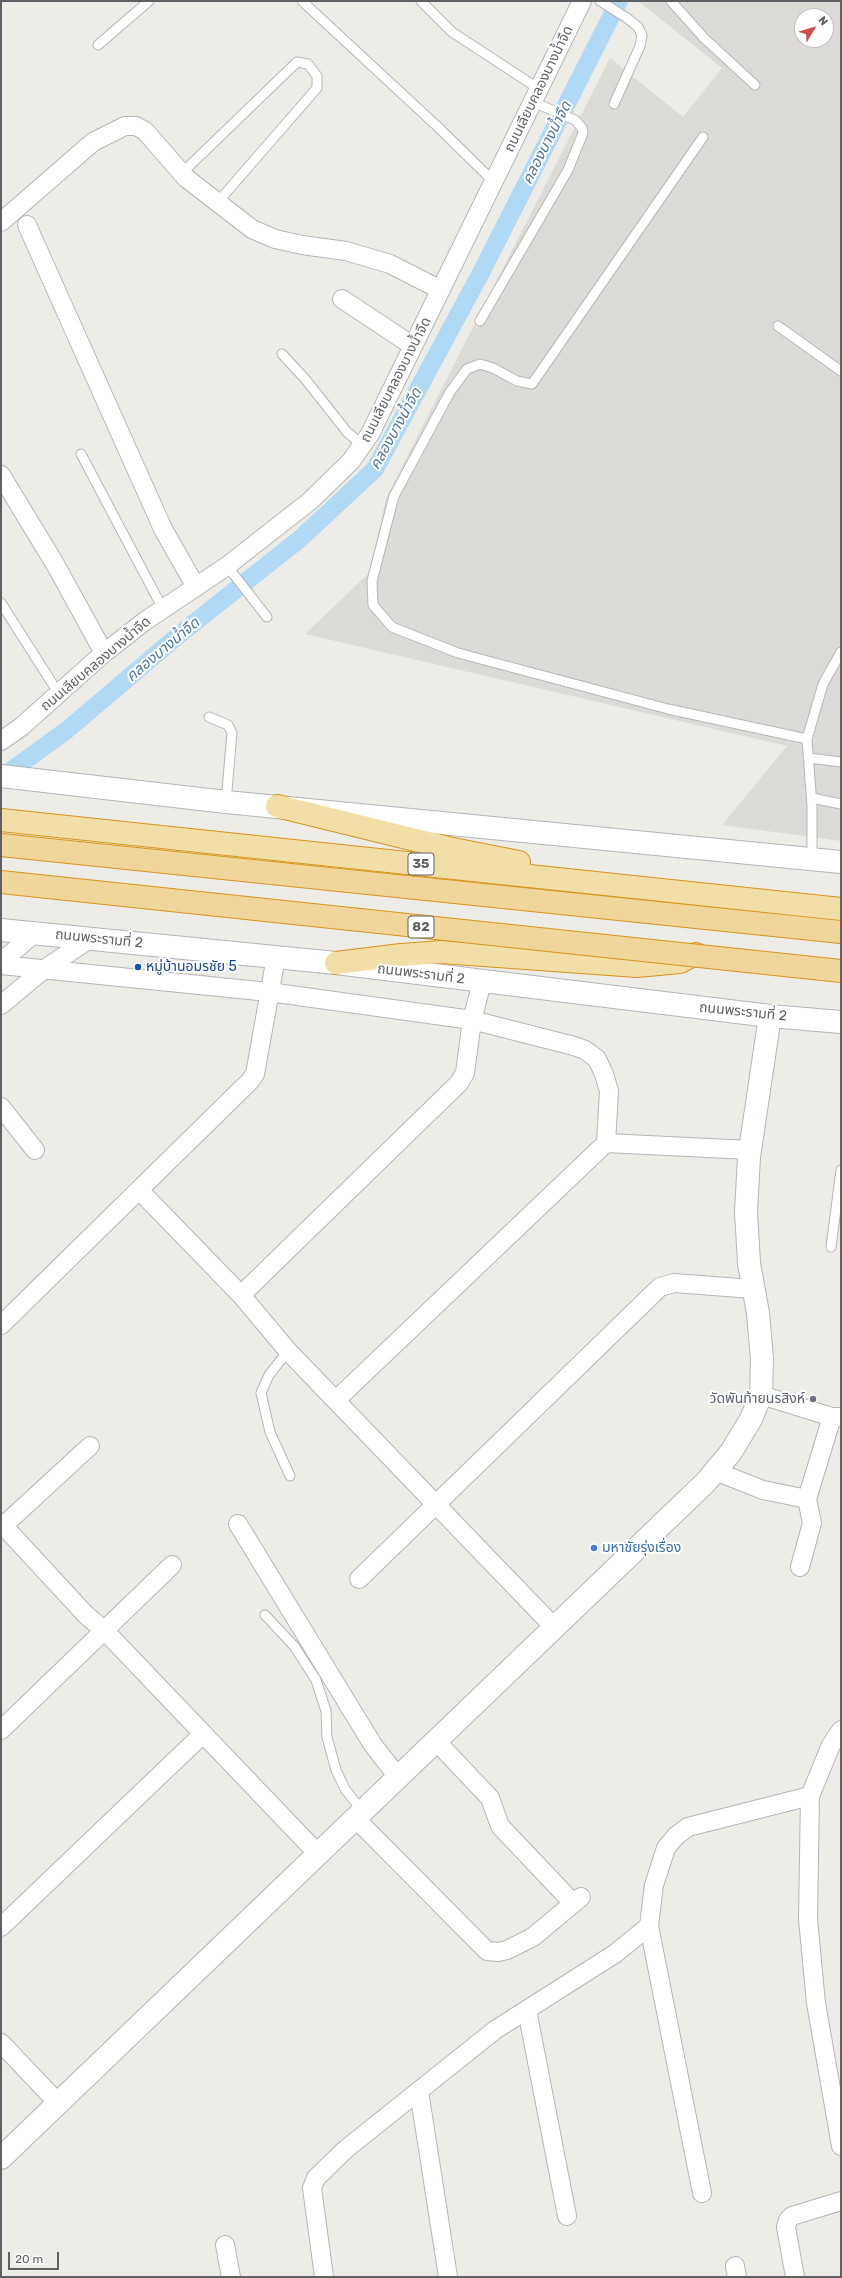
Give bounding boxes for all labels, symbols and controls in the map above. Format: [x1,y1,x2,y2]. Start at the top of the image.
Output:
north arrow [794,8,834,48]
text: N [815,14,831,28]
street label: ถนนเลียบคลองบางน้ำจืด [501,23,577,155]
water label: คลองบางน้ำจืด [519,99,575,187]
street label: ถนนเลียบคลองบางน้ำจืด [357,314,435,446]
water label: คลองบางน้ำจืด [366,385,426,473]
street label: ถนนเลียบคลองบางน้ำจืด [38,613,154,715]
water label: คลองบางน้ำจืด [123,614,203,686]
road number: 35 [408,853,434,875]
road number: 82 [408,916,434,938]
street label: ถนนพระรามที่ 2 [54,926,144,952]
place label: หมู่บ้านอมรชัย 5 [146,959,237,975]
street label: ถนนพระรามที่ 2 [376,960,466,988]
marker: หมู่บ้านอมรชัย 5 [133,962,143,972]
street label: ถนนพระรามที่ 2 [698,999,788,1025]
place label: วัดพันท้ายนรสิงห์ [709,1391,805,1407]
marker: วัดพันท้ายนรสิงห์ [808,1394,818,1404]
place label: มหาชัยรุ่งเรื่อง [602,1540,681,1556]
marker: มหาชัยรุ่งเรื่อง [589,1543,599,1553]
scale bar [10,2244,61,2270]
text: 20 m [15,2252,43,2266]

